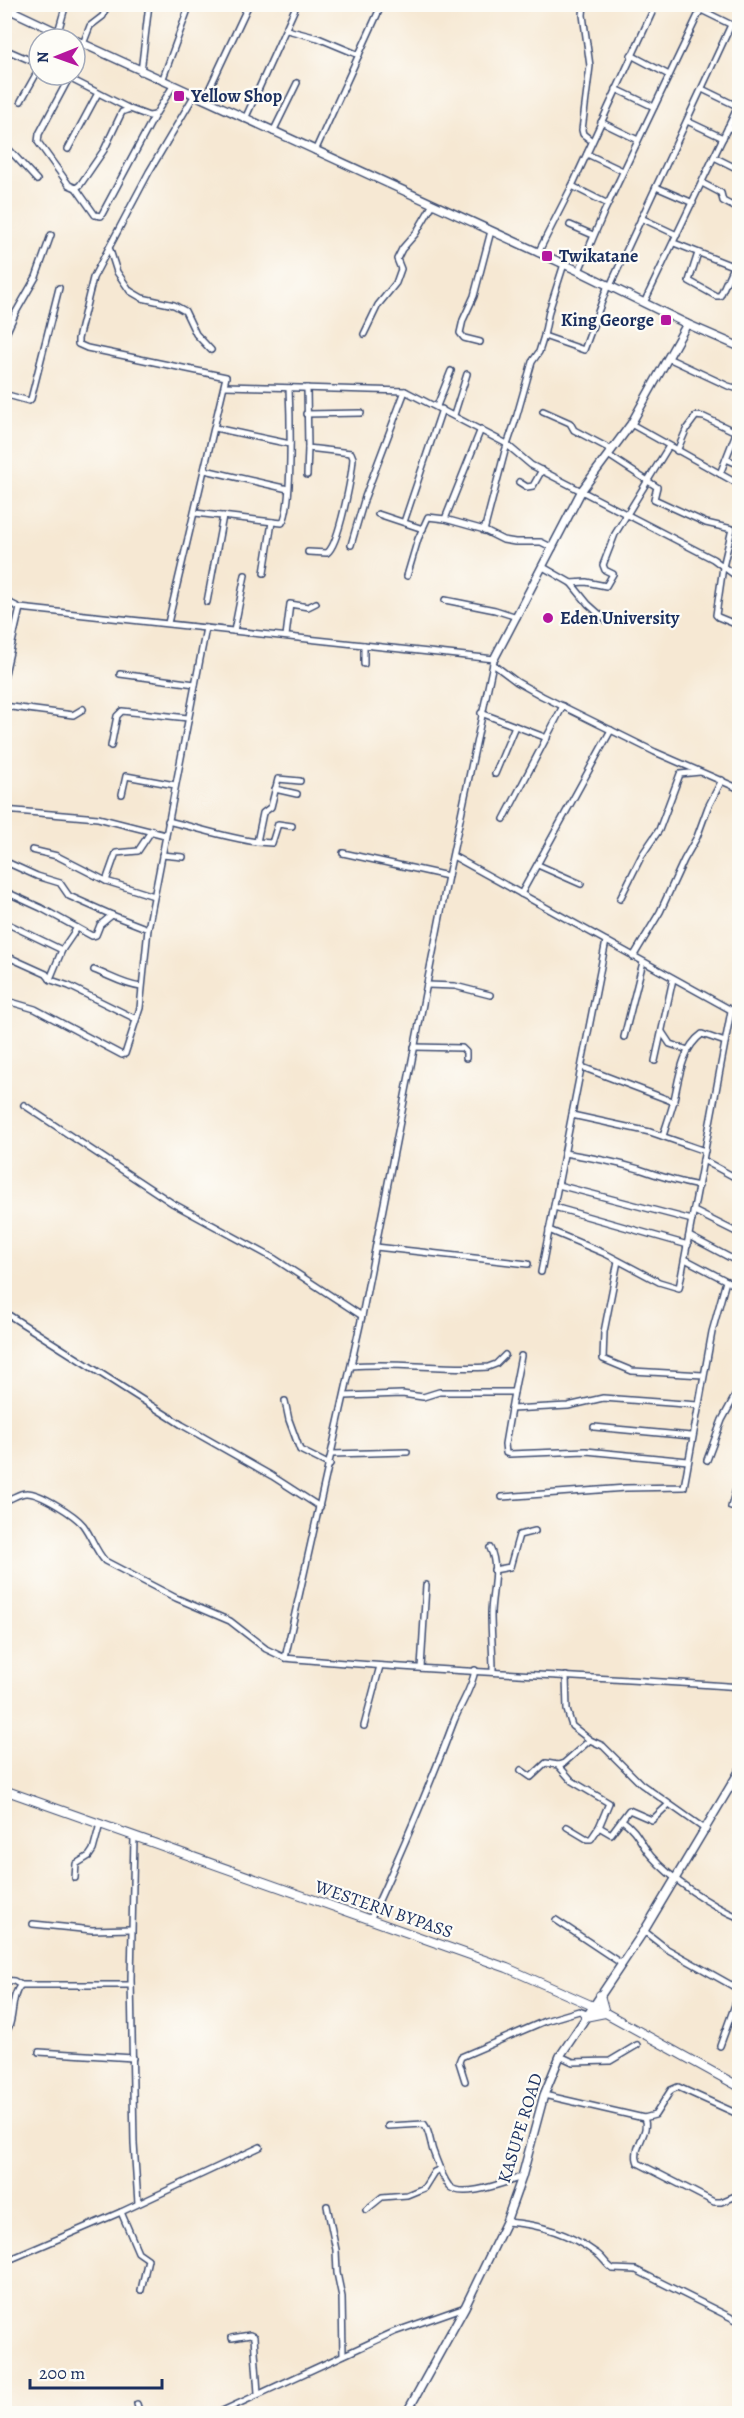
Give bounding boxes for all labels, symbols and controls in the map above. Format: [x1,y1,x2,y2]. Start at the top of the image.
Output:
north arrow [27,27,87,87]
text: N [32,51,54,63]
place label: Yellow Shop [190,84,282,108]
marker: Yellow Shop [172,89,186,103]
place label: Twikatane [559,244,638,268]
marker: Twikatane [540,249,554,263]
place label: King George [561,308,654,332]
marker: King George [659,313,673,327]
place label: Eden University [560,606,680,630]
marker: Eden University [541,611,555,625]
street label: WESTERN BYPASS [311,1874,456,1944]
street label: KASUPE ROAD [492,2070,548,2186]
scale bar [30,2352,162,2390]
text: 200 m [39,2361,85,2385]

